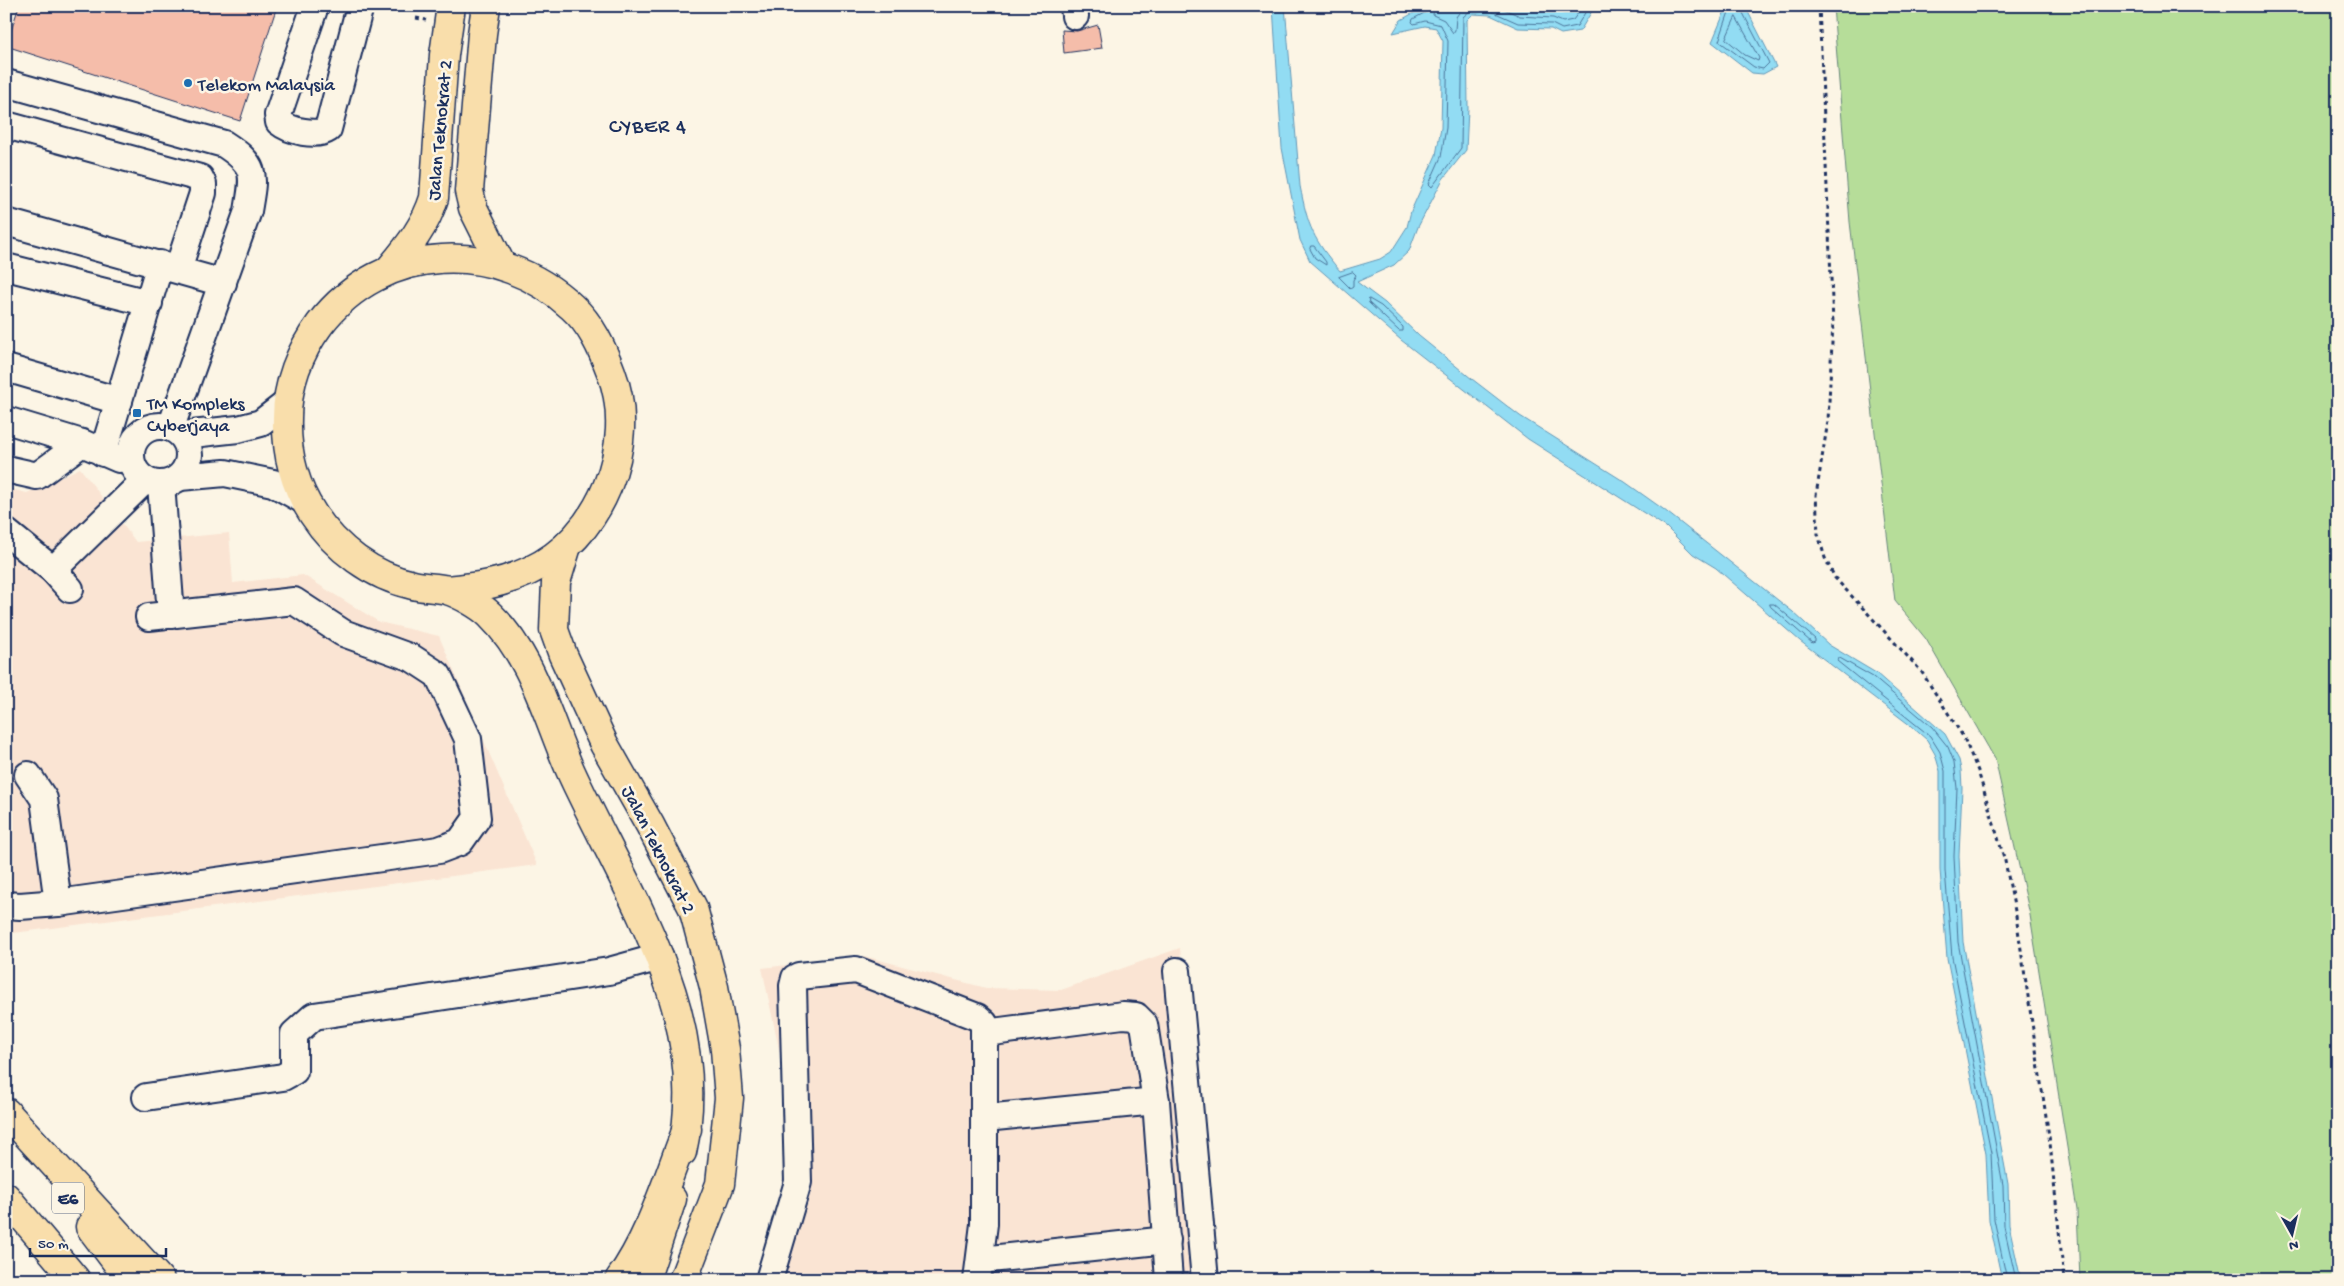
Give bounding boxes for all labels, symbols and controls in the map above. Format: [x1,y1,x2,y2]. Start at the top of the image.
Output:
street label: Jalan Teknokrat 2 [424,59,459,201]
place label: Telekom Malaysia [197,75,336,98]
marker: Telekom Malaysia [182,77,194,89]
district label: CYBER 4 [609,116,687,141]
place label: TM Kompleks Cyberjaya [146,394,246,439]
marker: TM Kompleks Cyberjaya [131,407,143,419]
street label: Jalan Teknokrat 2 [615,783,699,918]
road number: E6 [52,1182,84,1214]
north arrow [2266,1208,2316,1258]
scale bar [30,1226,166,1258]
text: N [2288,1235,2299,1253]
text: 50 m [38,1236,69,1254]

